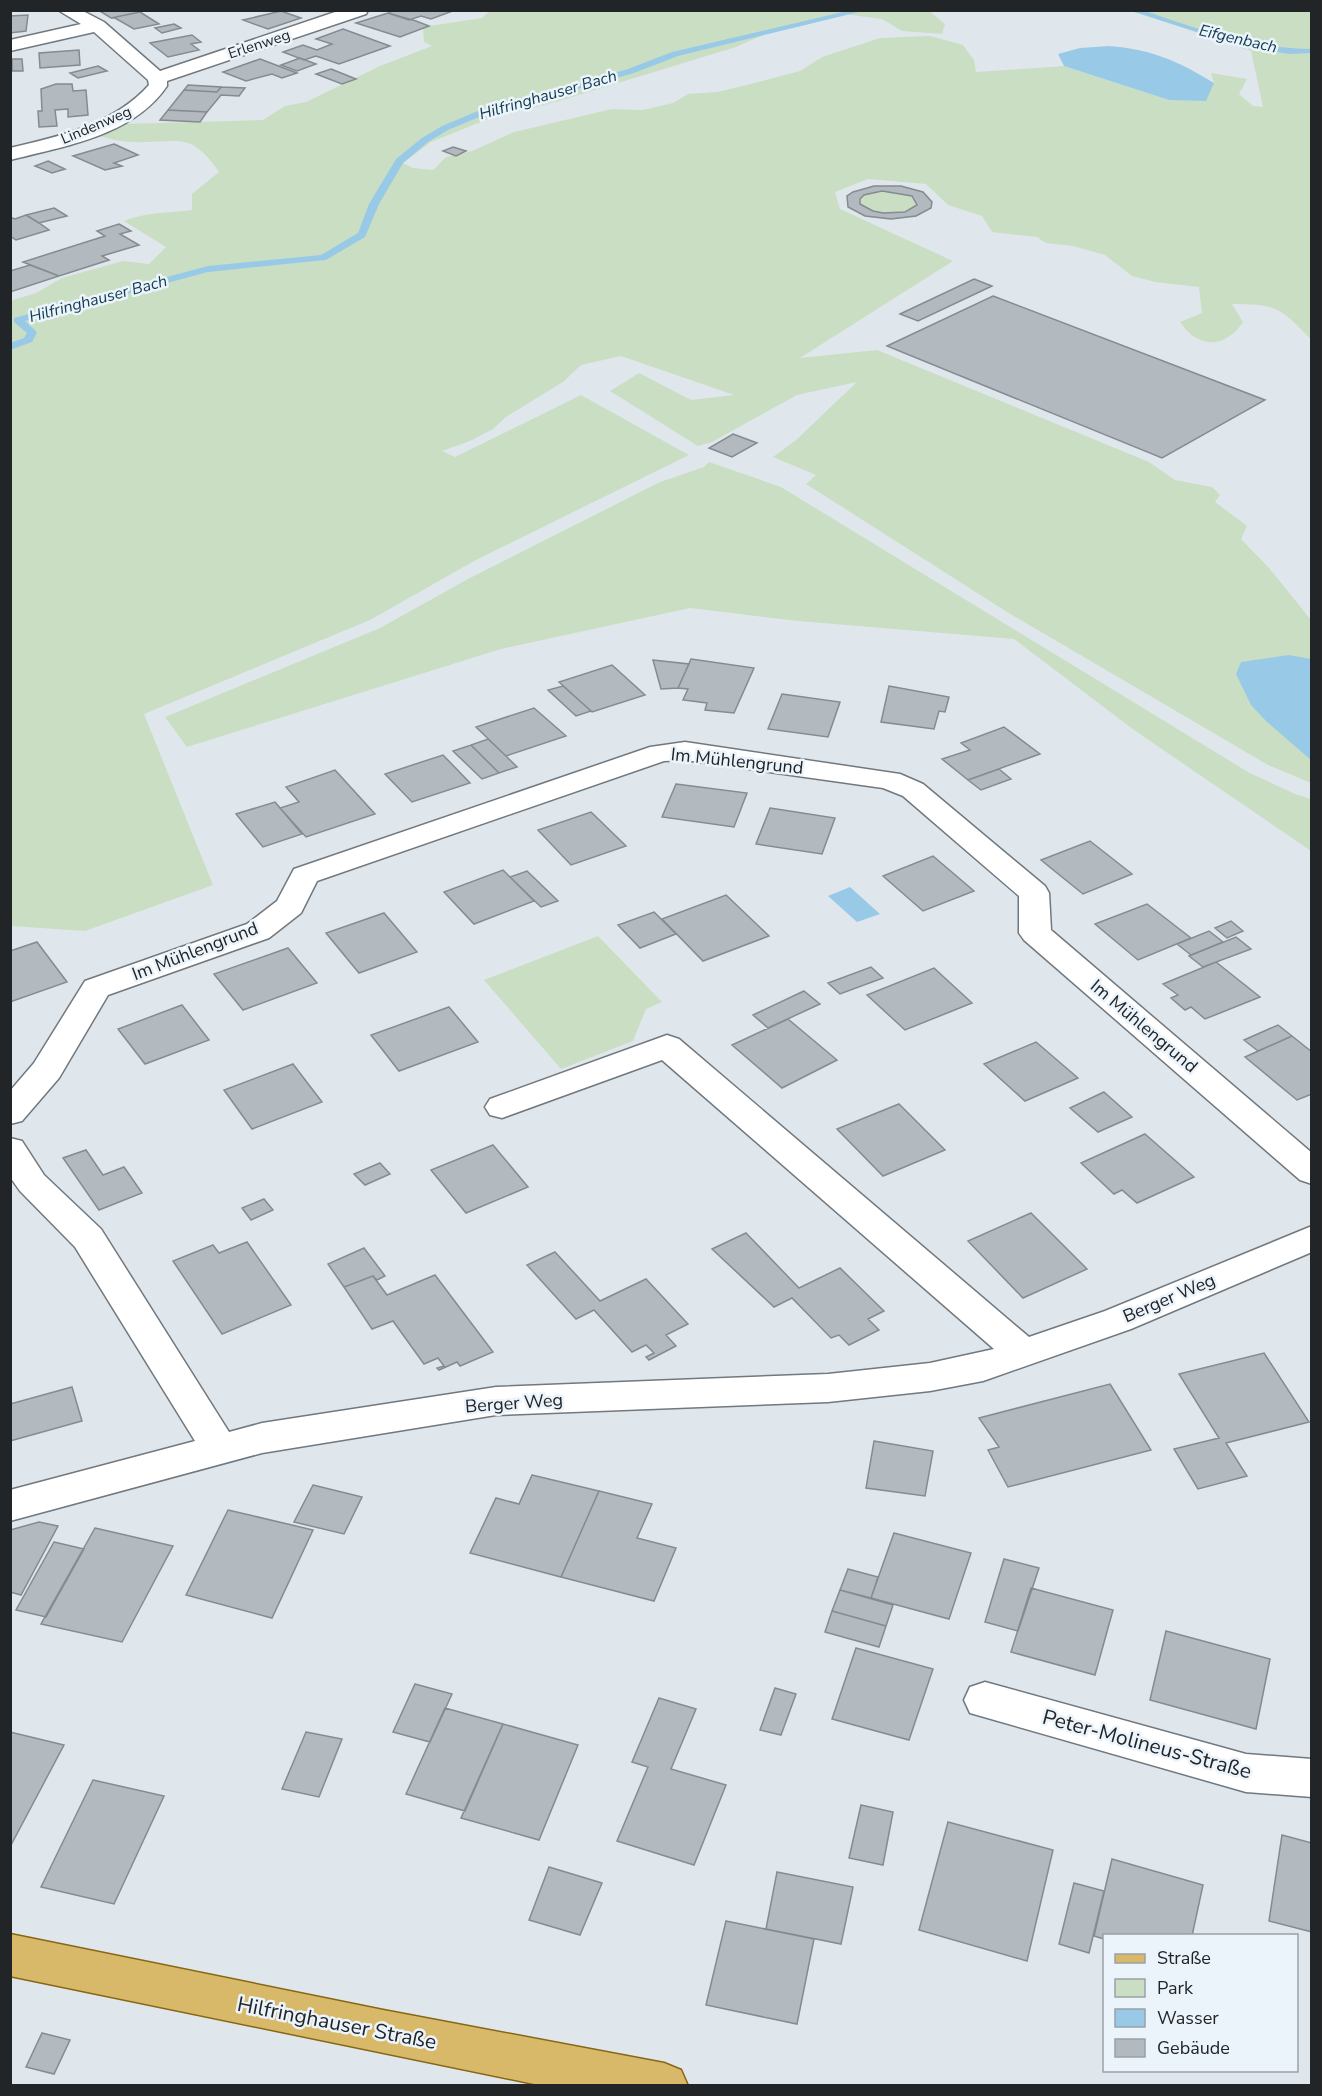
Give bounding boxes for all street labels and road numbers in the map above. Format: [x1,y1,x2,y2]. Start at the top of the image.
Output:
street label: Erlenweg [225,25,293,63]
street label: Lindenweg [58,101,134,149]
street label: Im Mühlengrund [670,742,804,780]
street label: Im Mühlengrund [129,916,261,986]
street label: Im Mühlengrund [1085,974,1203,1078]
street label: Berger Weg [1119,1268,1219,1328]
street label: Berger Weg [464,1388,564,1418]
street label: Peter-Molineus-Straße [1039,1703,1255,1785]
street label: Hilfringhauser Straße [235,1990,439,2056]

